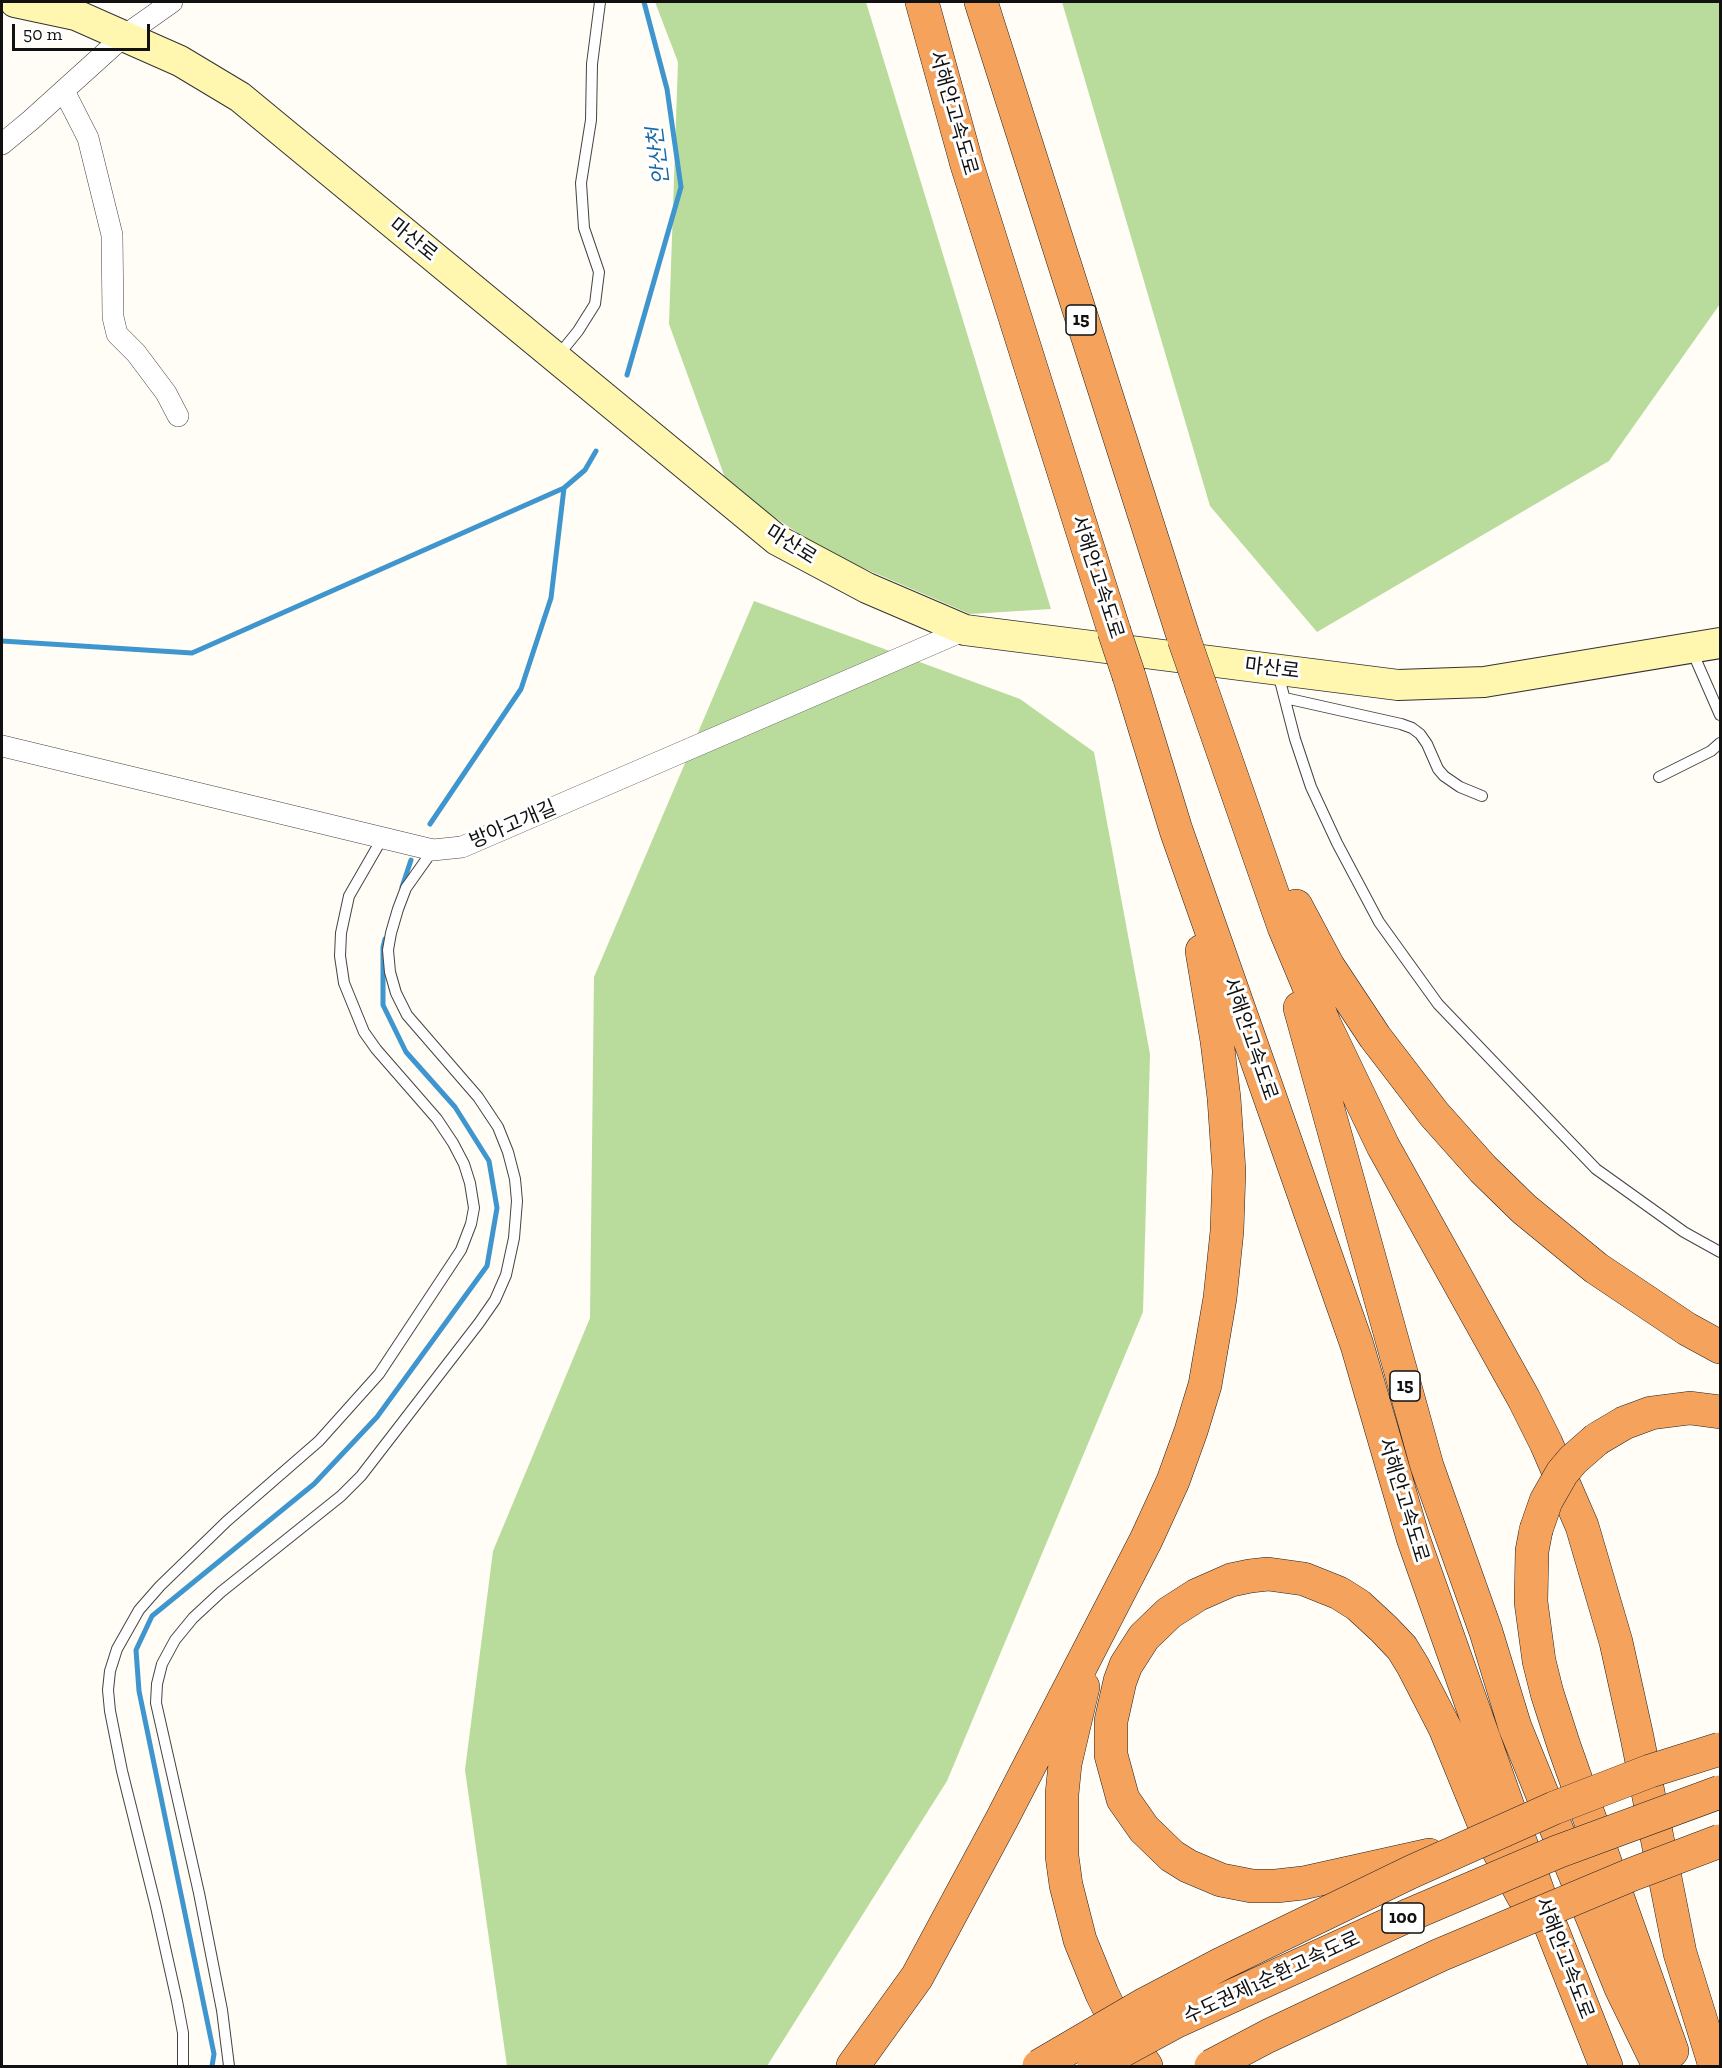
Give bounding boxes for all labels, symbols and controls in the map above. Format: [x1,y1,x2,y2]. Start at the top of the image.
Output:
scale bar [15,12,153,50]
text: 50 m [23,23,62,45]
street label: 서해안고속도로 [924,48,982,178]
water label: 안산천 [643,126,675,186]
street label: 마산로 [384,213,442,267]
road number: 15 [1066,305,1096,335]
street label: 서해안고속도로 [1066,512,1128,642]
street label: 마산로 [761,520,821,570]
street label: 마산로 [1243,654,1301,684]
street label: 방아고개길 [466,796,560,854]
street label: 서해안고속도로 [1218,974,1282,1104]
road number: 15 [1390,1371,1420,1401]
street label: 서해안고속도로 [1373,1435,1433,1565]
street label: 서해안고속도로 [1530,1894,1598,2022]
road number: 100 [1382,1903,1424,1933]
street label: 수도권제1순환고속도로 [1180,1927,1364,2029]

